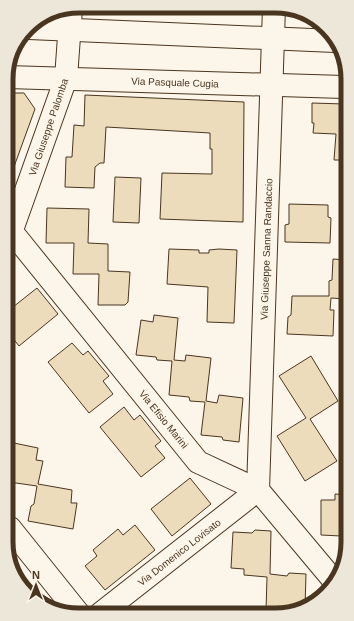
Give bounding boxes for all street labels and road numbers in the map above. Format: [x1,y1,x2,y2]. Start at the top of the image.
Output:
street label: Via Pasquale Cugia [131,75,219,90]
street label: Via Giuseppe Palomba [27,77,70,177]
street label: Via Giuseppe Sanna Randaccio [259,178,274,320]
street label: Via Efisio Marini [137,388,190,451]
street label: Via Domenico Lovisato [136,516,223,588]

